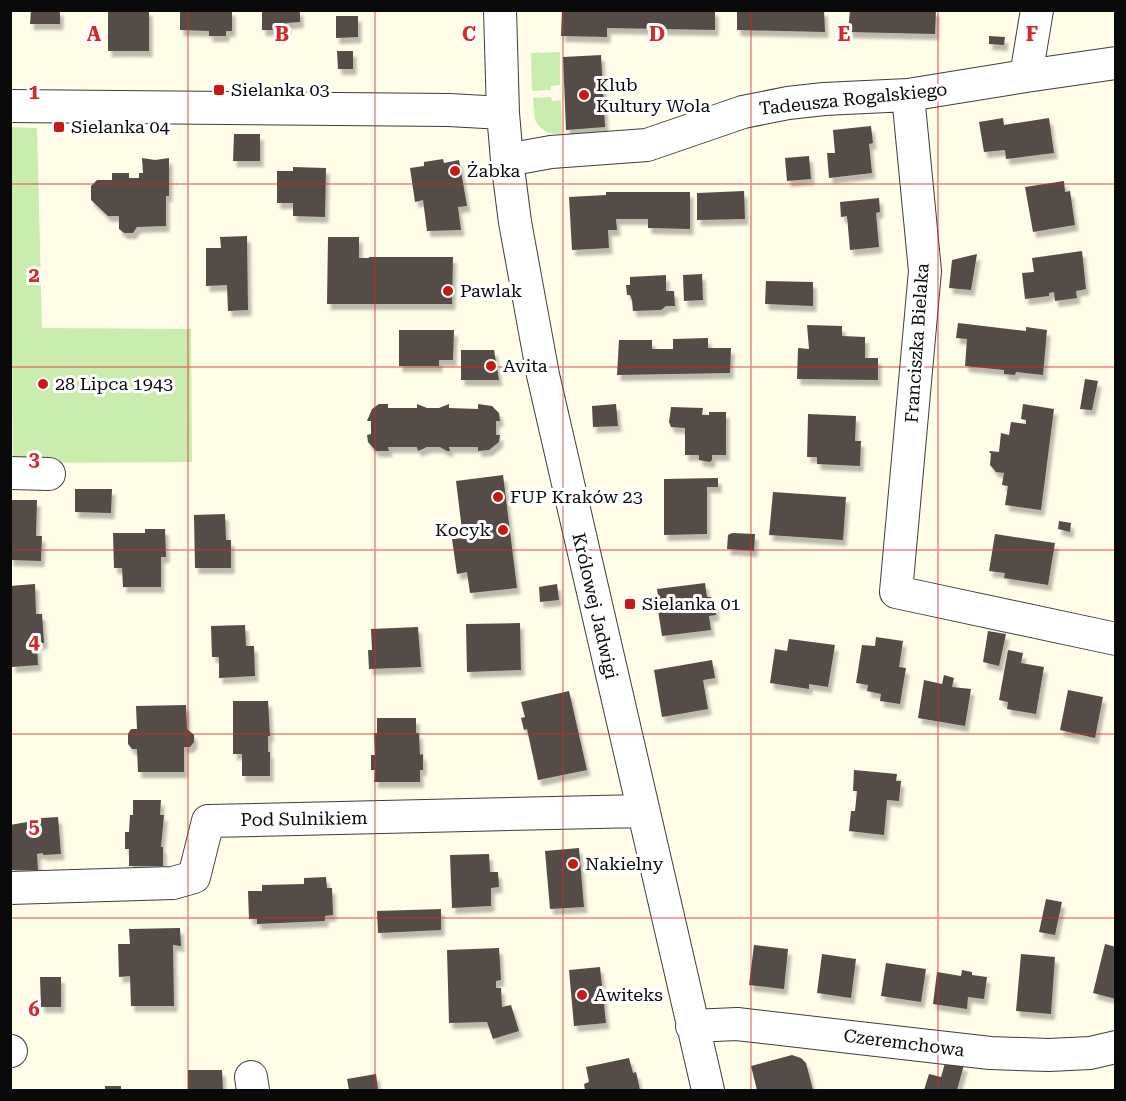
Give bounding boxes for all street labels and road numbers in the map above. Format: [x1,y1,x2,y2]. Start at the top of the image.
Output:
street label: Tadeusza Rogalskiego [758,78,948,119]
street label: Franciszka Bielaka [900,262,933,424]
street label: Królowej Jadwigi [568,531,623,681]
street label: Pod Sulnikiem [240,807,368,830]
street label: Czeremchowa [842,1025,966,1060]

